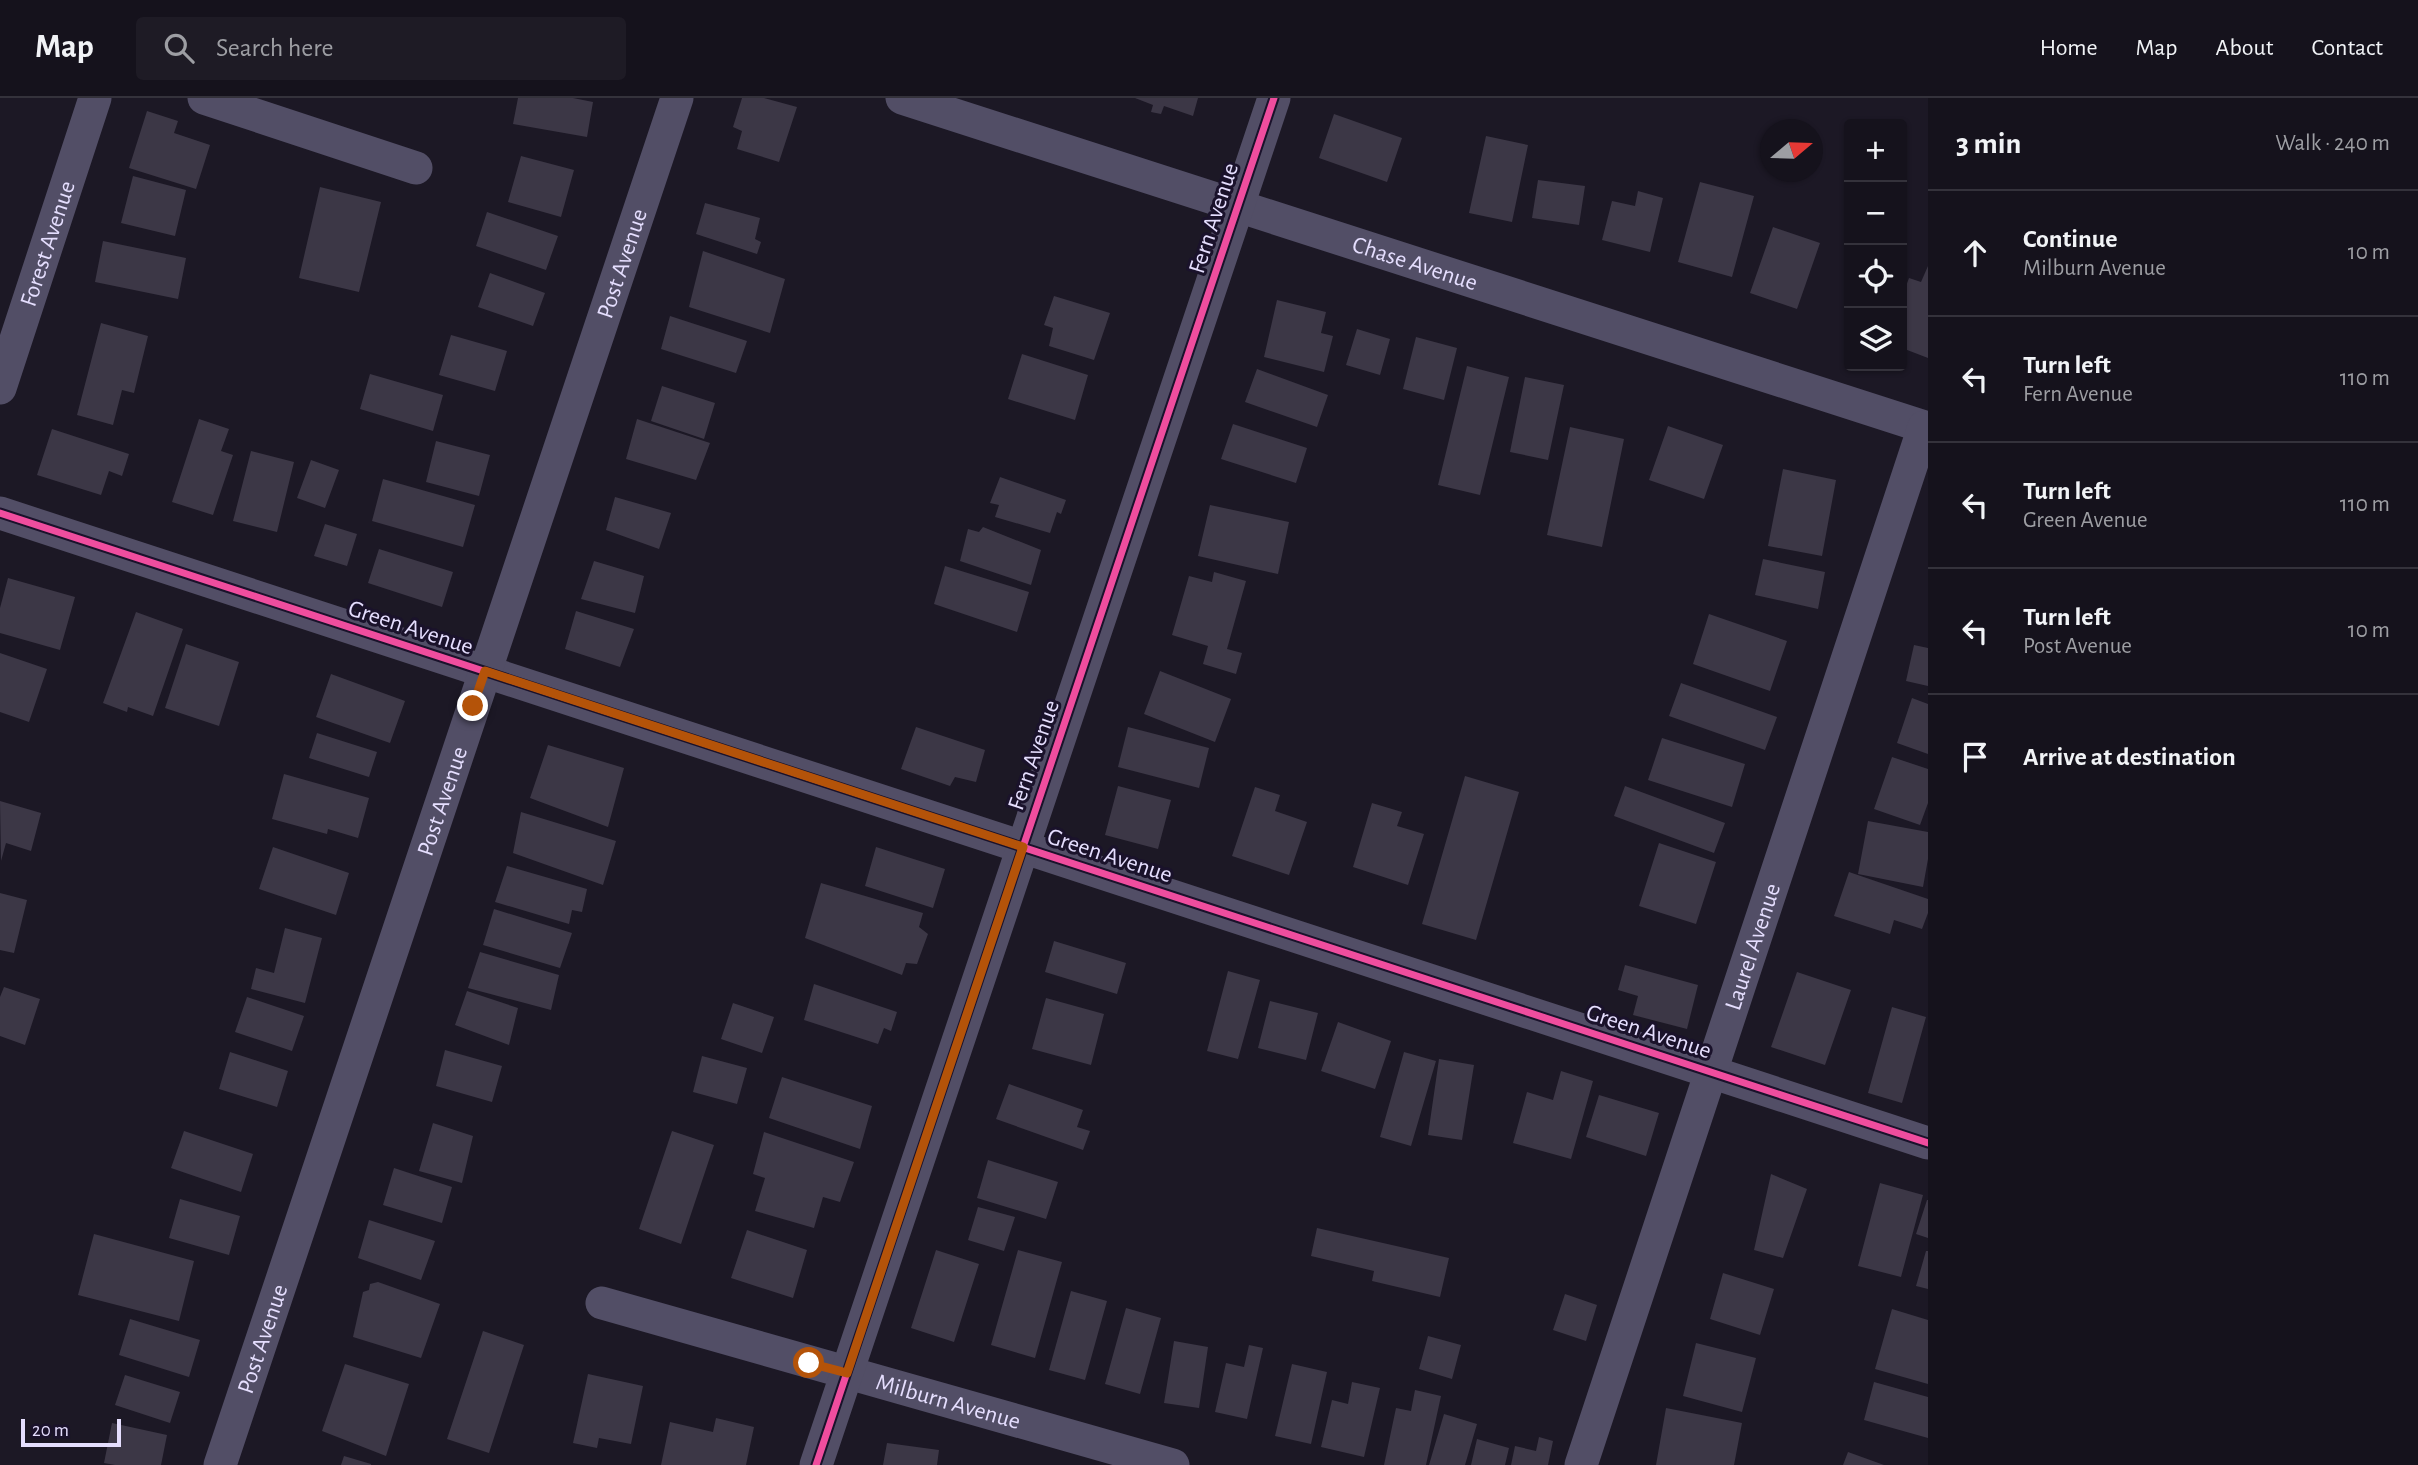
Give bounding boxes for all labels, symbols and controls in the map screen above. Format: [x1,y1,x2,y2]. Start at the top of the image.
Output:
search box [136,17,626,80]
icon: search [160,29,198,67]
text: Map [35,31,94,64]
text: Search here [216,35,334,61]
text: Home [2040,36,2098,60]
text: Map [2136,36,2178,60]
text: About [2216,36,2273,60]
text: Contact [2311,36,2383,60]
north arrow [1760,119,1823,182]
map controls [1844,119,1907,371]
button: + [1844,119,1907,182]
text: 3 min [1956,129,2021,159]
text: Walk · 240 m [2275,132,2390,155]
street label: Fern Avenue [1185,160,1243,277]
street label: Forest Avenue [17,178,80,310]
button: − [1844,182,1907,245]
street label: Post Avenue [593,206,652,321]
text: Continue [2023,226,2118,252]
street label: Chase Avenue [1349,233,1480,295]
icon: ahead [1956,234,1994,272]
text: 10 m [2348,241,2390,264]
button: locate [1844,245,1907,308]
text: Milburn Avenue [2023,257,2166,280]
button: layers [1844,308,1907,371]
text: Turn left [2023,352,2111,378]
icon: left [1956,360,1994,398]
text: 110 m [2340,367,2390,390]
text: Fern Avenue [2023,383,2133,406]
text: Turn left [2023,478,2111,504]
icon: left [1956,486,1994,524]
text: 110 m [2340,493,2390,516]
text: Green Avenue [2023,509,2148,532]
street label: Green Avenue [345,596,476,659]
text: Turn left [2023,604,2111,630]
icon: left [1956,612,1994,650]
text: 10 m [2348,619,2390,642]
text: Post Avenue [2023,635,2132,658]
route end [457,690,488,721]
street label: Fern Avenue [1004,697,1064,813]
icon: arrive [1956,738,1994,776]
street label: Post Avenue [413,744,472,859]
text: Arrive at destination [2023,744,2236,770]
street label: Green Avenue [1044,824,1175,887]
street label: Laurel Avenue [1721,881,1785,1013]
street label: Green Avenue [1583,1000,1714,1063]
street label: Post Avenue [234,1281,293,1397]
route start [793,1347,824,1378]
street label: Milburn Avenue [873,1370,1023,1434]
scale bar [21,1416,121,1448]
text: 20 m [32,1421,69,1440]

